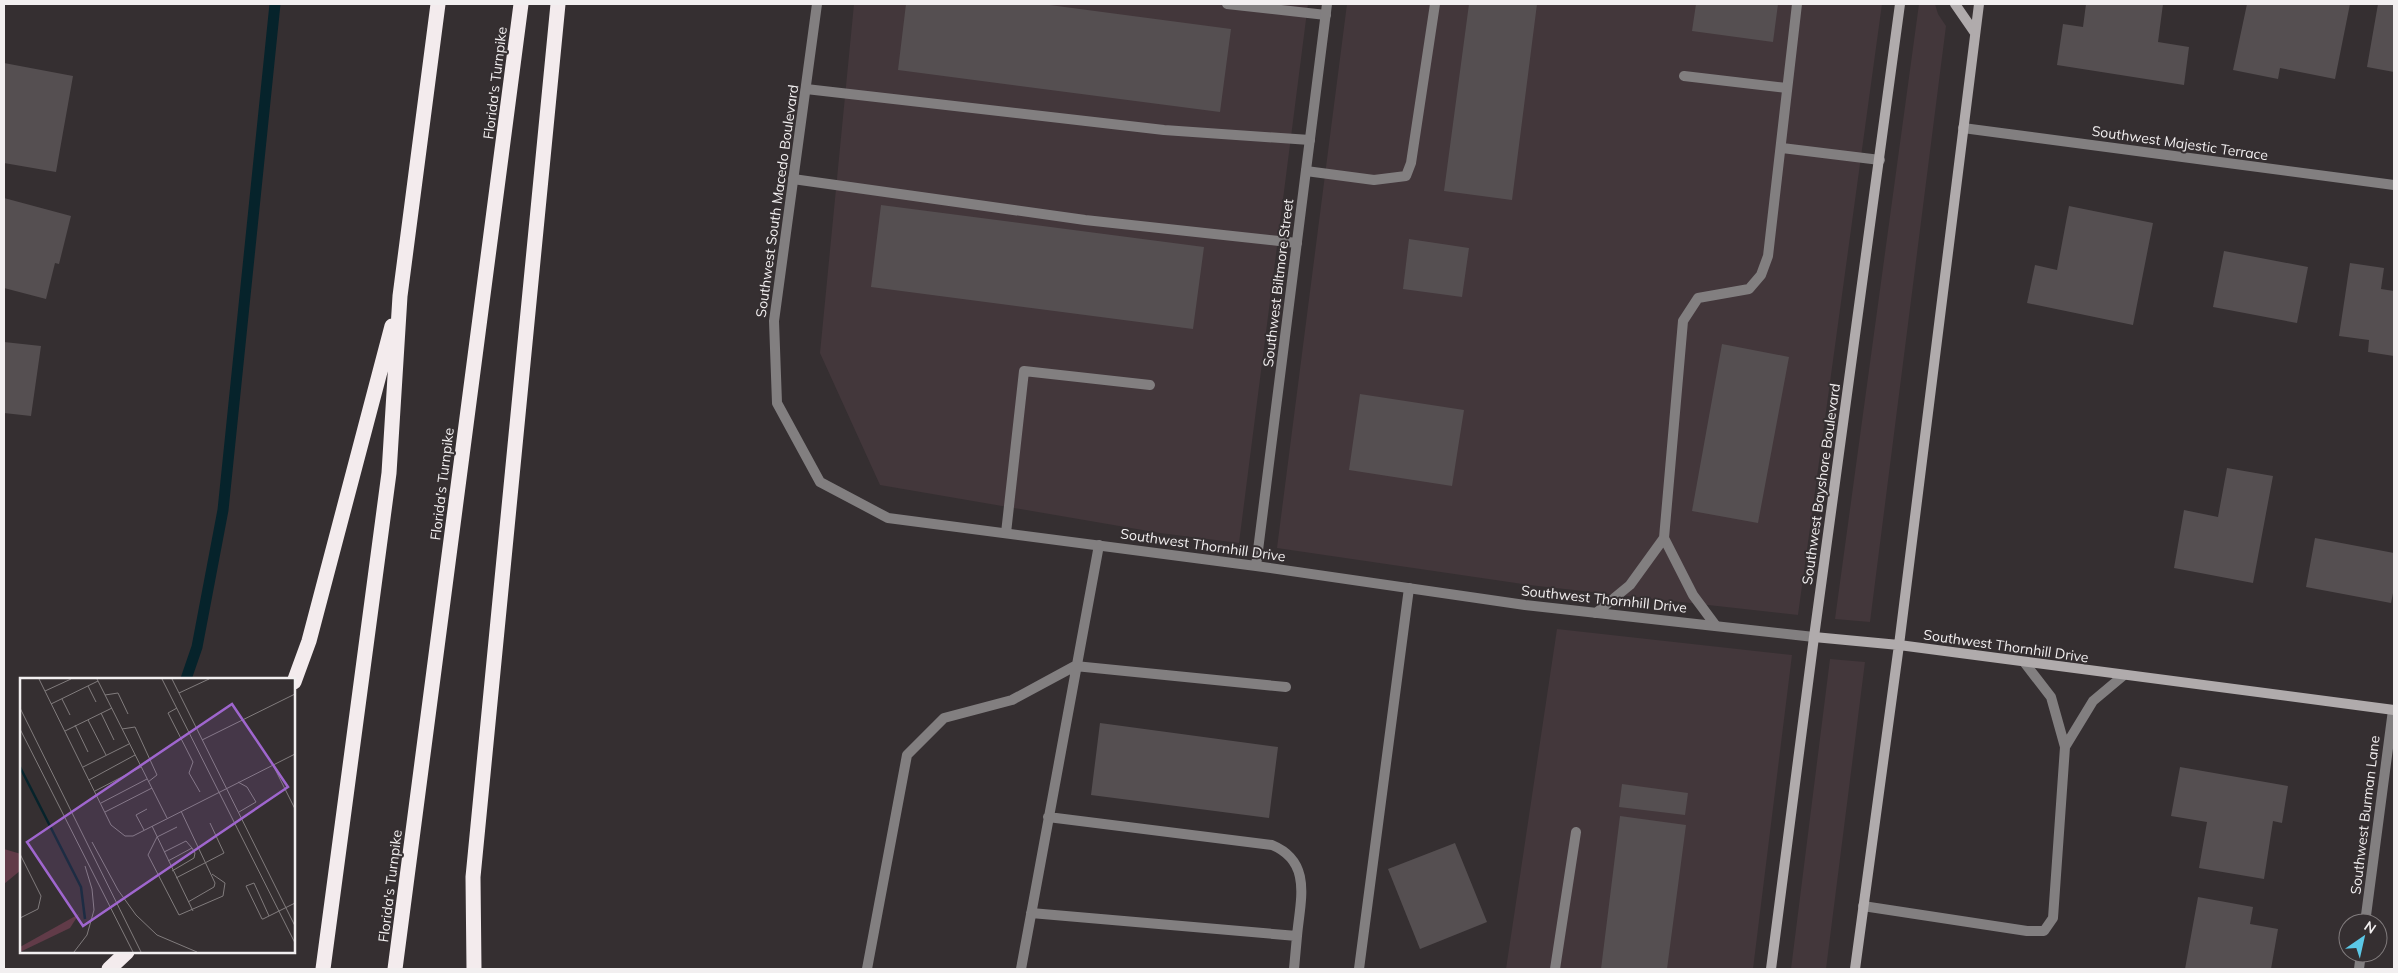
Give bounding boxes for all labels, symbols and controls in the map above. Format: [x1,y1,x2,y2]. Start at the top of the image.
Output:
street label: Florida's Turnpike [479,26,511,140]
street label: Southwest South Macedo Boulevard [752,83,802,319]
street label: Southwest Majestic Terrace [2091,122,2269,164]
street label: Southwest Biltmore Street [1259,198,1297,368]
street label: Southwest Bayshore Boulevard [1798,382,1844,586]
street label: Florida's Turnpike [426,427,458,541]
street label: Southwest Thornhill Drive [1119,524,1287,566]
street label: Southwest Thornhill Drive [1520,581,1688,617]
street label: Southwest Thornhill Drive [1922,625,2090,667]
inset map [20,678,295,953]
street label: Southwest Burman Lane [2346,734,2384,896]
street label: Florida's Turnpike [374,829,406,943]
north arrow [2338,913,2388,963]
text: N [2361,917,2380,938]

